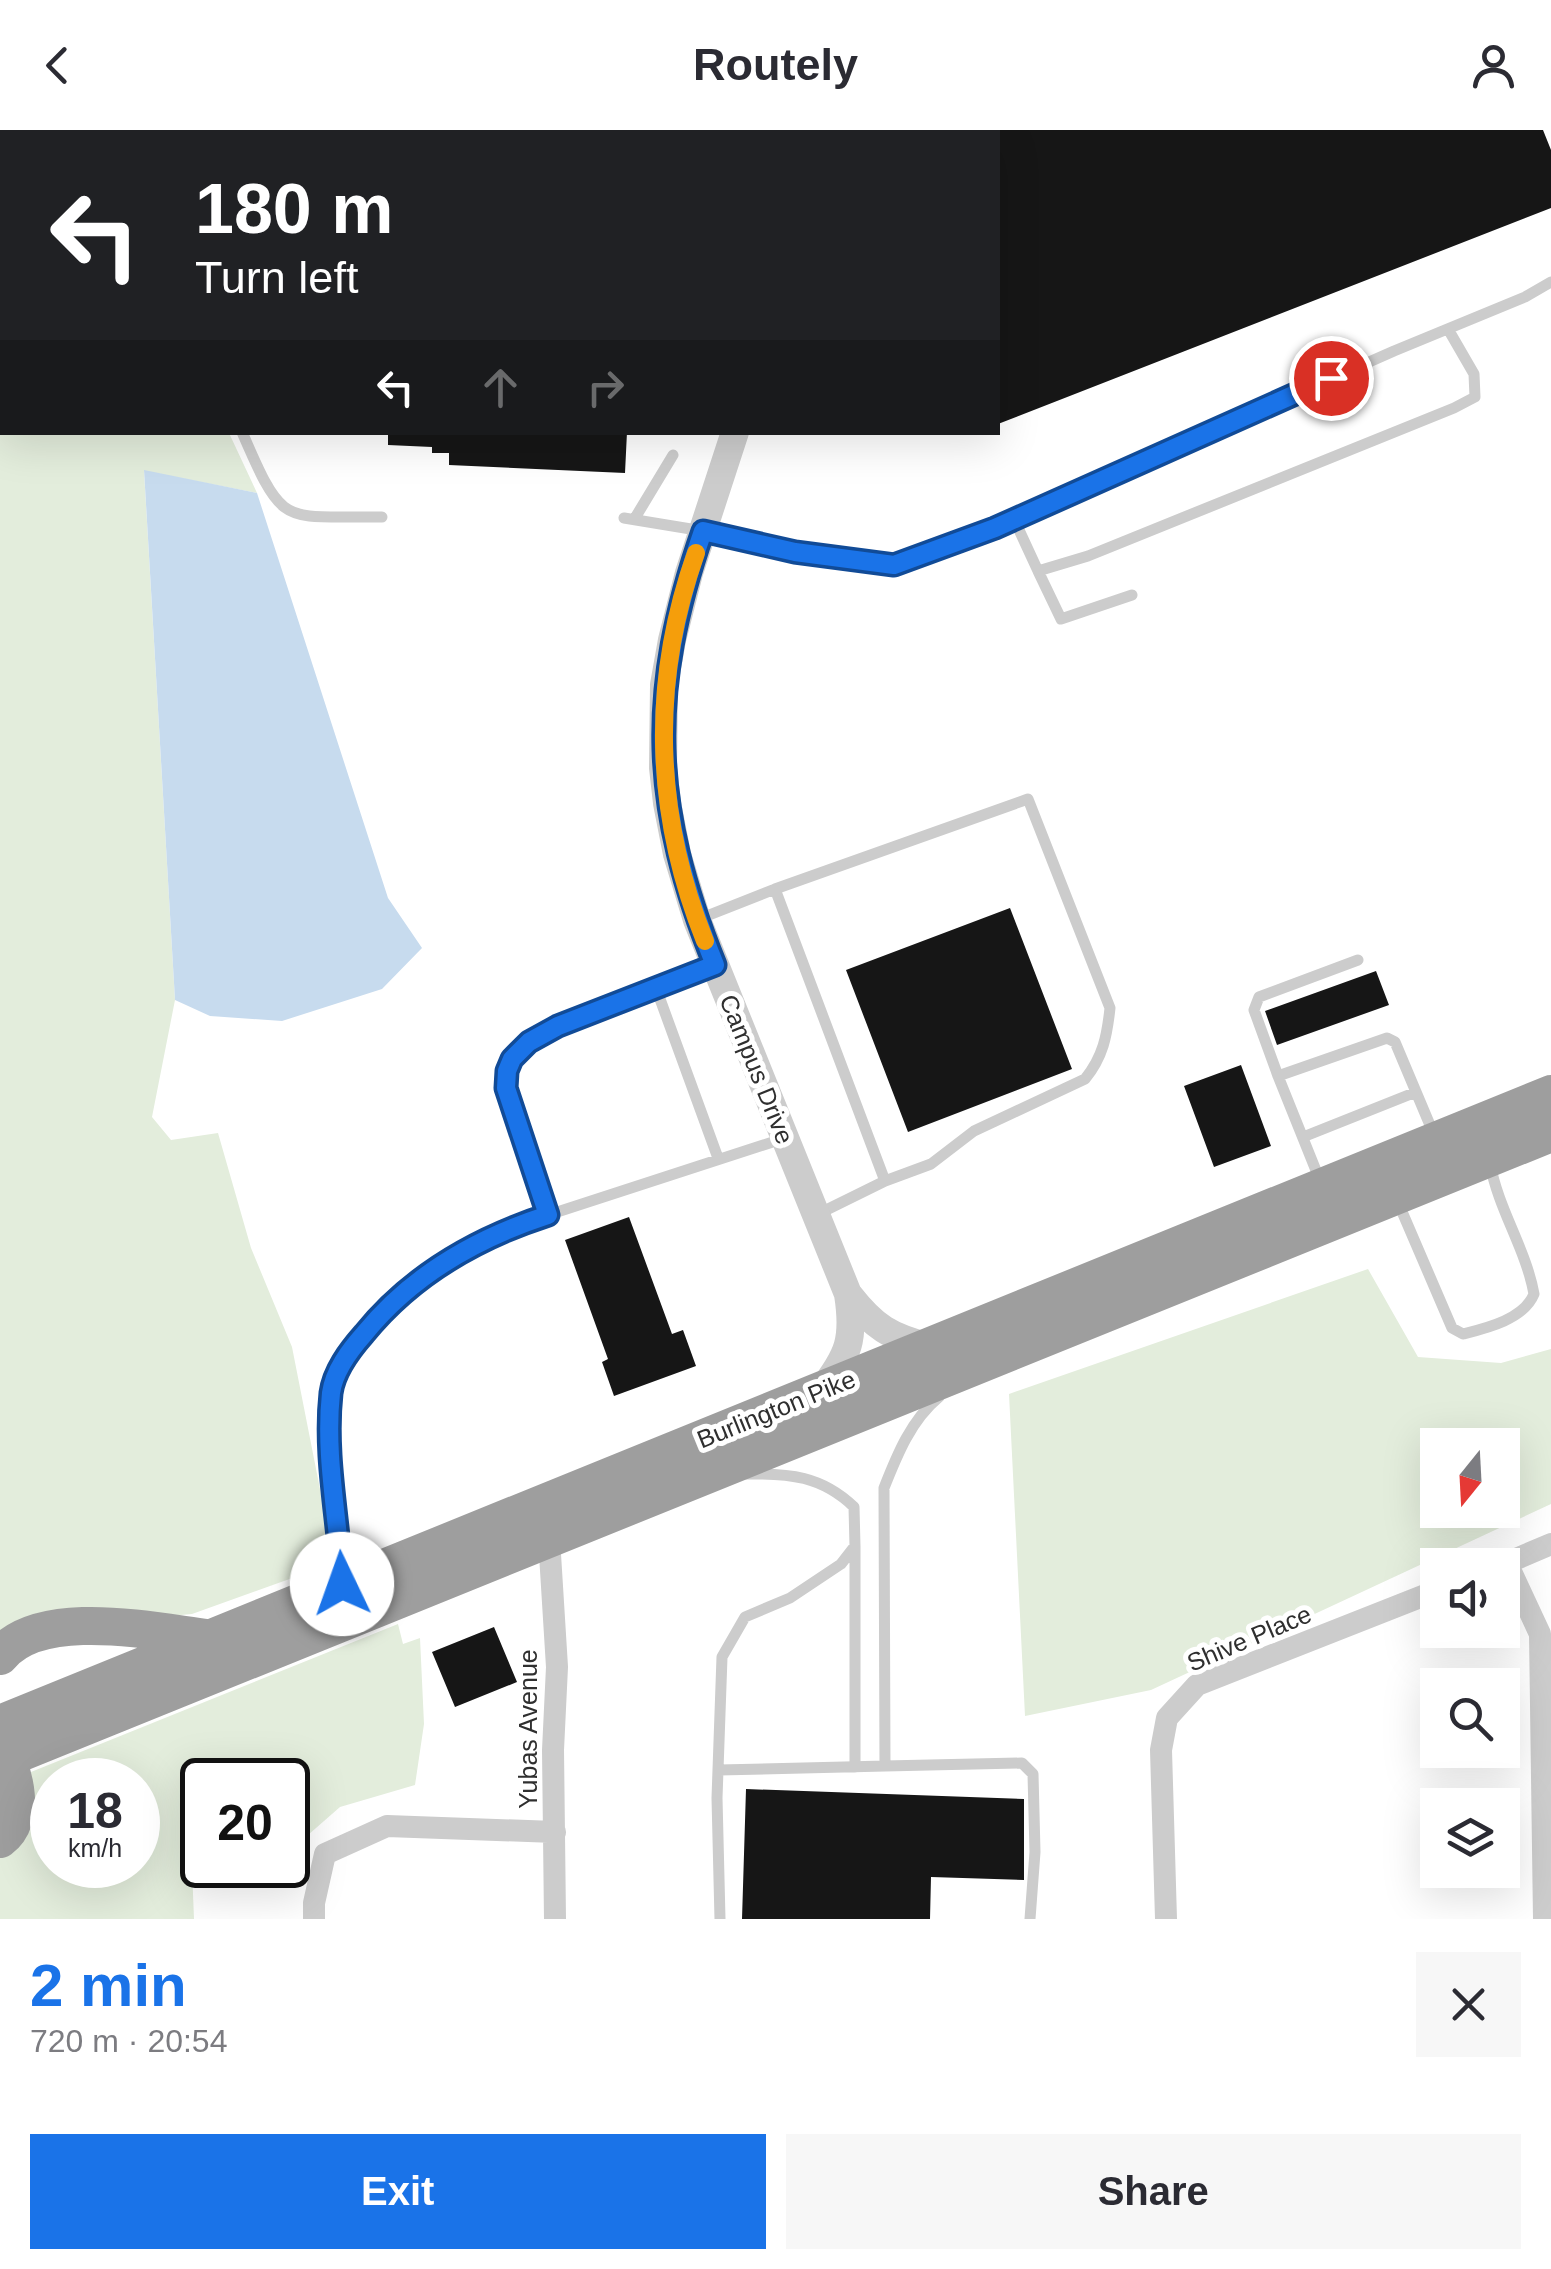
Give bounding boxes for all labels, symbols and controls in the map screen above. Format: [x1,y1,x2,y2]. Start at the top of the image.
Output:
icon: back [30,38,85,93]
icon: person [1466,38,1521,93]
text: Routely [693,39,858,90]
icon: left [30,170,160,300]
text: 180 m [195,170,393,248]
text: Turn left [195,252,358,303]
pin [1289,336,1374,421]
icon: arrive [1304,351,1359,406]
icon: left [368,360,423,415]
icon: ahead [473,360,528,415]
icon: right [578,360,633,415]
street label: Campus Drive [714,990,800,1148]
street label: Burlington Pike [693,1365,859,1453]
north arrow [1420,1428,1520,1528]
map controls [1420,1428,1520,1888]
position arrow [290,1532,394,1636]
button: sound [1420,1548,1520,1648]
street label: Shive Place [1183,1599,1315,1677]
street label: Yubas Avenue [514,1649,542,1809]
button: search [1420,1668,1520,1768]
speed limit sign: 20 [180,1758,310,1888]
text: 18 [67,1783,123,1839]
button: layers [1420,1788,1520,1888]
text: km/h [68,1834,122,1862]
text: 2 min [30,1952,187,2019]
button: close [1416,1952,1521,2057]
text: 720 m · 20:54 [30,2023,227,2059]
button: Exit [30,2134,766,2249]
button: Share [786,2134,1521,2249]

